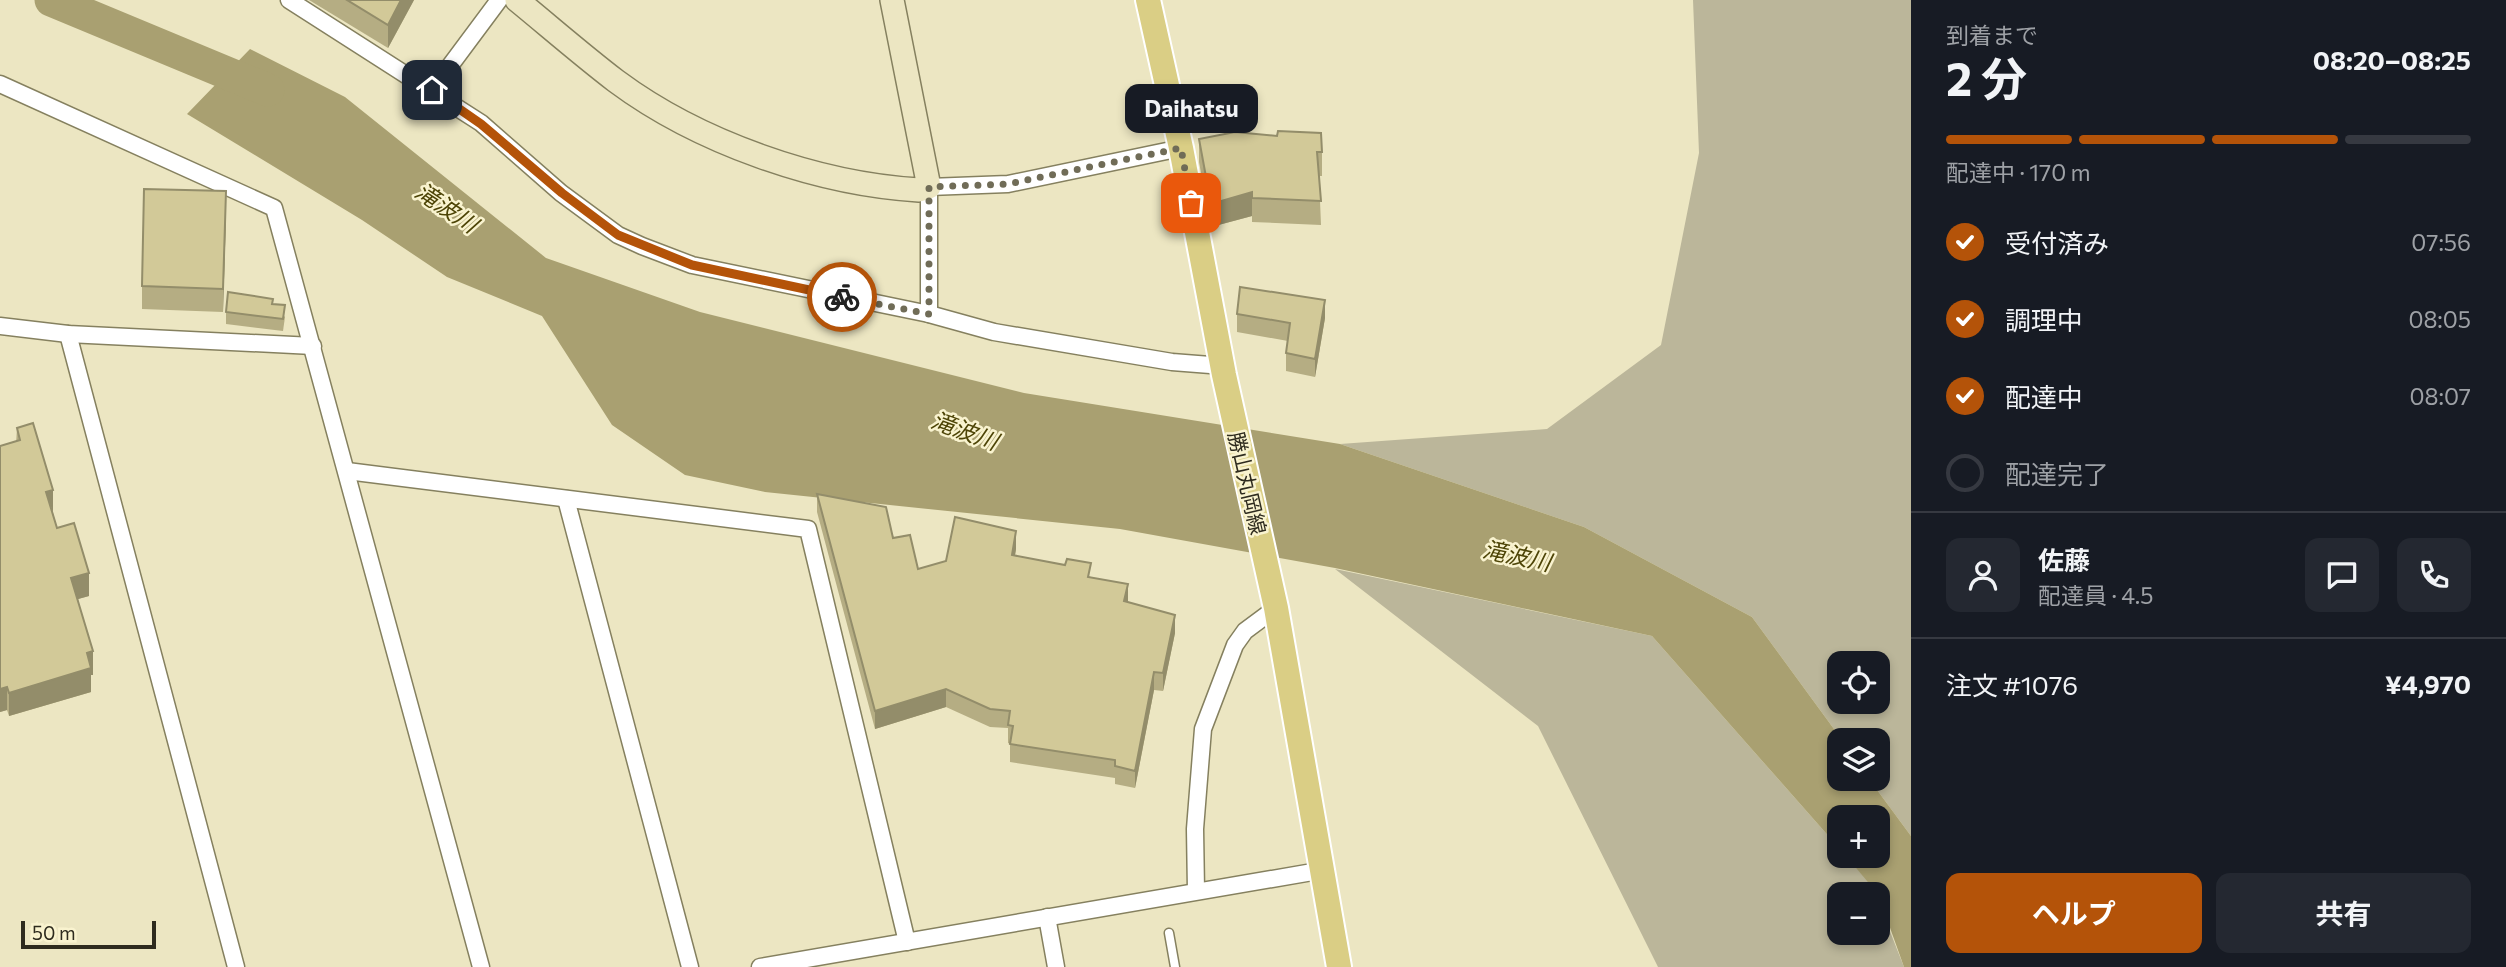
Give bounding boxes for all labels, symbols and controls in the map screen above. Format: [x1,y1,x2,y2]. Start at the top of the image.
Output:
text: 到着まで [1946,21,2038,49]
text: 08:20–08:25 [2313,44,2471,75]
text: 2 分 [1946,49,2027,105]
pin [402,60,462,120]
icon: home [413,71,451,109]
callout: Daihatsu [1124,84,1258,133]
text: Daihatsu [1144,94,1239,122]
text: 配達中 · 170 m [1946,158,2091,186]
pin [1161,173,1221,233]
water label: 滝波川 [411,176,486,240]
icon: bag [1172,184,1210,222]
icon: check [1946,223,1984,261]
text: 受付済み [2005,227,2109,258]
text: 07:56 [2411,228,2471,256]
courier [807,262,877,332]
icon: bike [823,278,861,316]
icon: check [1946,300,1984,338]
text: 調理中 [2005,304,2083,335]
text: 08:05 [2408,305,2471,333]
icon: check [1946,377,1984,415]
text: 配達中 [2005,381,2083,412]
text: 08:07 [2410,382,2471,410]
water label: 滝波川 [928,405,1005,456]
street label: 勝山丸岡線 [1224,429,1272,537]
text: 配達完了 [2005,458,2109,489]
water label: 滝波川 [1480,534,1557,576]
button: person [1946,538,2020,612]
button: chat [2305,538,2379,612]
button: phone [2397,538,2471,612]
text: 佐藤 [2038,544,2090,575]
text: 配達員 · 4.5 [2038,581,2154,609]
map controls [1827,651,1890,945]
button: locate [1827,651,1890,714]
text: ¥4,970 [2385,668,2471,699]
text: 注文 #1076 [1946,669,2078,700]
button: layers [1827,728,1890,791]
button: + [1827,805,1890,868]
button: ヘルプ [1946,873,2202,953]
button: 共有 [2216,873,2471,953]
button: − [1827,882,1890,945]
scale bar [21,918,156,950]
text: 50 m [32,921,76,944]

